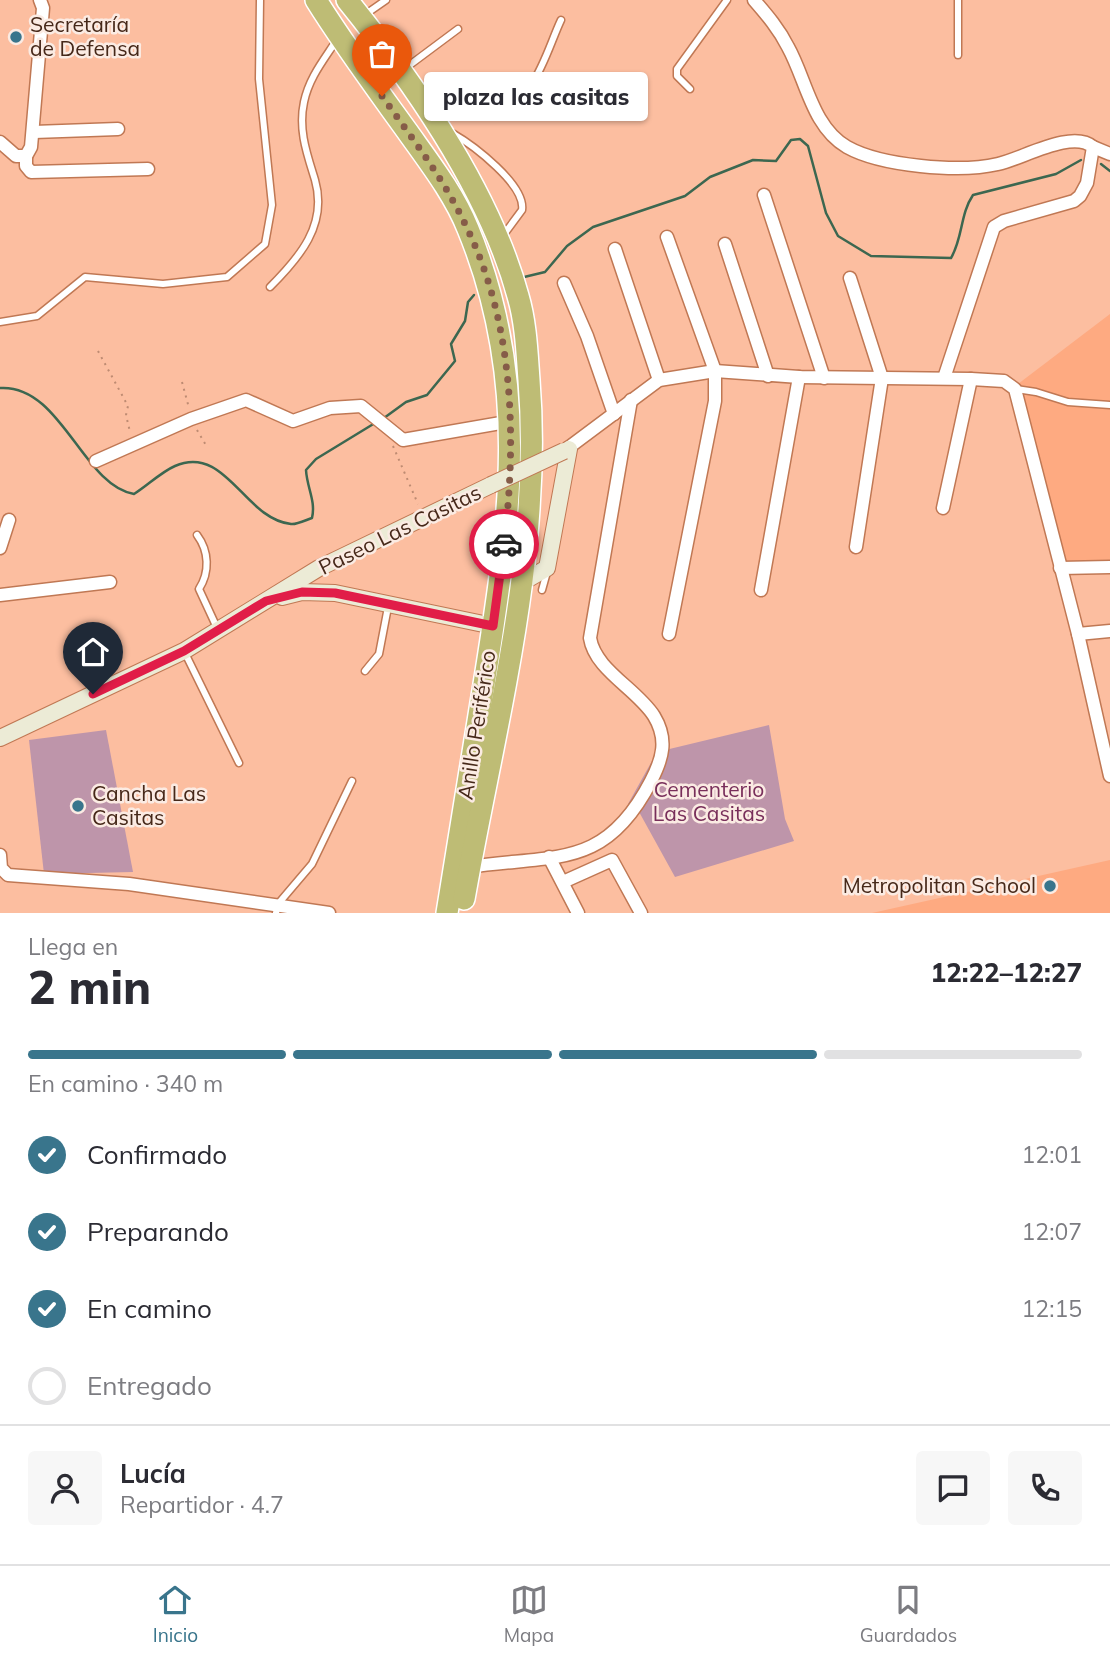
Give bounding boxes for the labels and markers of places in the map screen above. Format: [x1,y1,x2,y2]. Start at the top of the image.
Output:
place label: Secretaría de Defensa [30,11,140,61]
pin [352,24,412,96]
marker: Secretaría de Defensa [8,29,24,45]
callout: plaza las casitas [424,72,648,120]
pin [63,622,123,694]
place label: Cancha Las Casitas [92,780,206,830]
marker: Cancha Las Casitas [70,798,86,814]
place label: Metropolitan School [843,872,1036,898]
marker: Metropolitan School [1042,878,1058,894]

